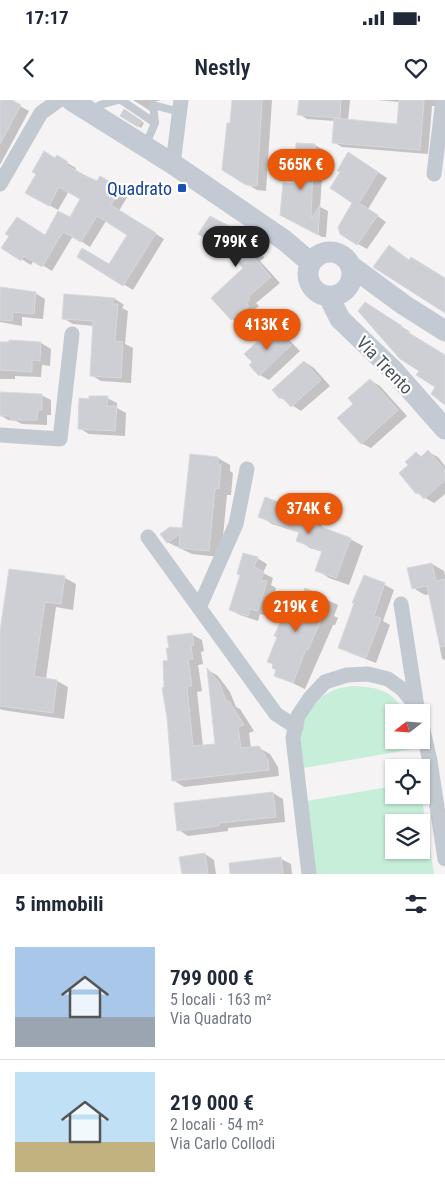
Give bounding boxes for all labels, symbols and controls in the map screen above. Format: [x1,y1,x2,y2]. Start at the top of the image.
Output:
text: 17:17 [25,6,69,29]
icon: back [15,54,43,82]
icon: heart [402,54,430,82]
text: Nestly [195,55,250,80]
pin: 565K € [260,148,342,191]
text: 565K € [279,155,323,174]
place label: Quadrato [107,178,172,199]
marker: Quadrato [176,182,188,194]
pin: 799K € [195,226,277,268]
text: 799K € [214,232,258,251]
pin: 413K € [226,308,308,351]
text: 413K € [245,315,289,334]
street label: Via Trento [352,332,418,398]
pin: 374K € [268,492,350,535]
text: 374K € [287,499,331,518]
pin: 219K € [255,590,337,633]
text: 219K € [274,597,318,616]
north arrow [385,704,430,749]
map controls [385,704,430,859]
button: locate [385,759,430,804]
button: layers [385,814,430,859]
icon: filters [402,890,430,918]
text: 5 immobili [15,892,104,916]
text: 799 000 € [170,966,254,990]
icon: home [55,967,115,1027]
text: 5 locali · 163 m² [170,990,272,1009]
text: Via Quadrato [170,1009,252,1028]
text: 219 000 € [170,1091,254,1115]
icon: home [55,1092,115,1152]
text: 2 locali · 54 m² [170,1115,264,1134]
text: Via Carlo Collodi [170,1134,275,1153]

